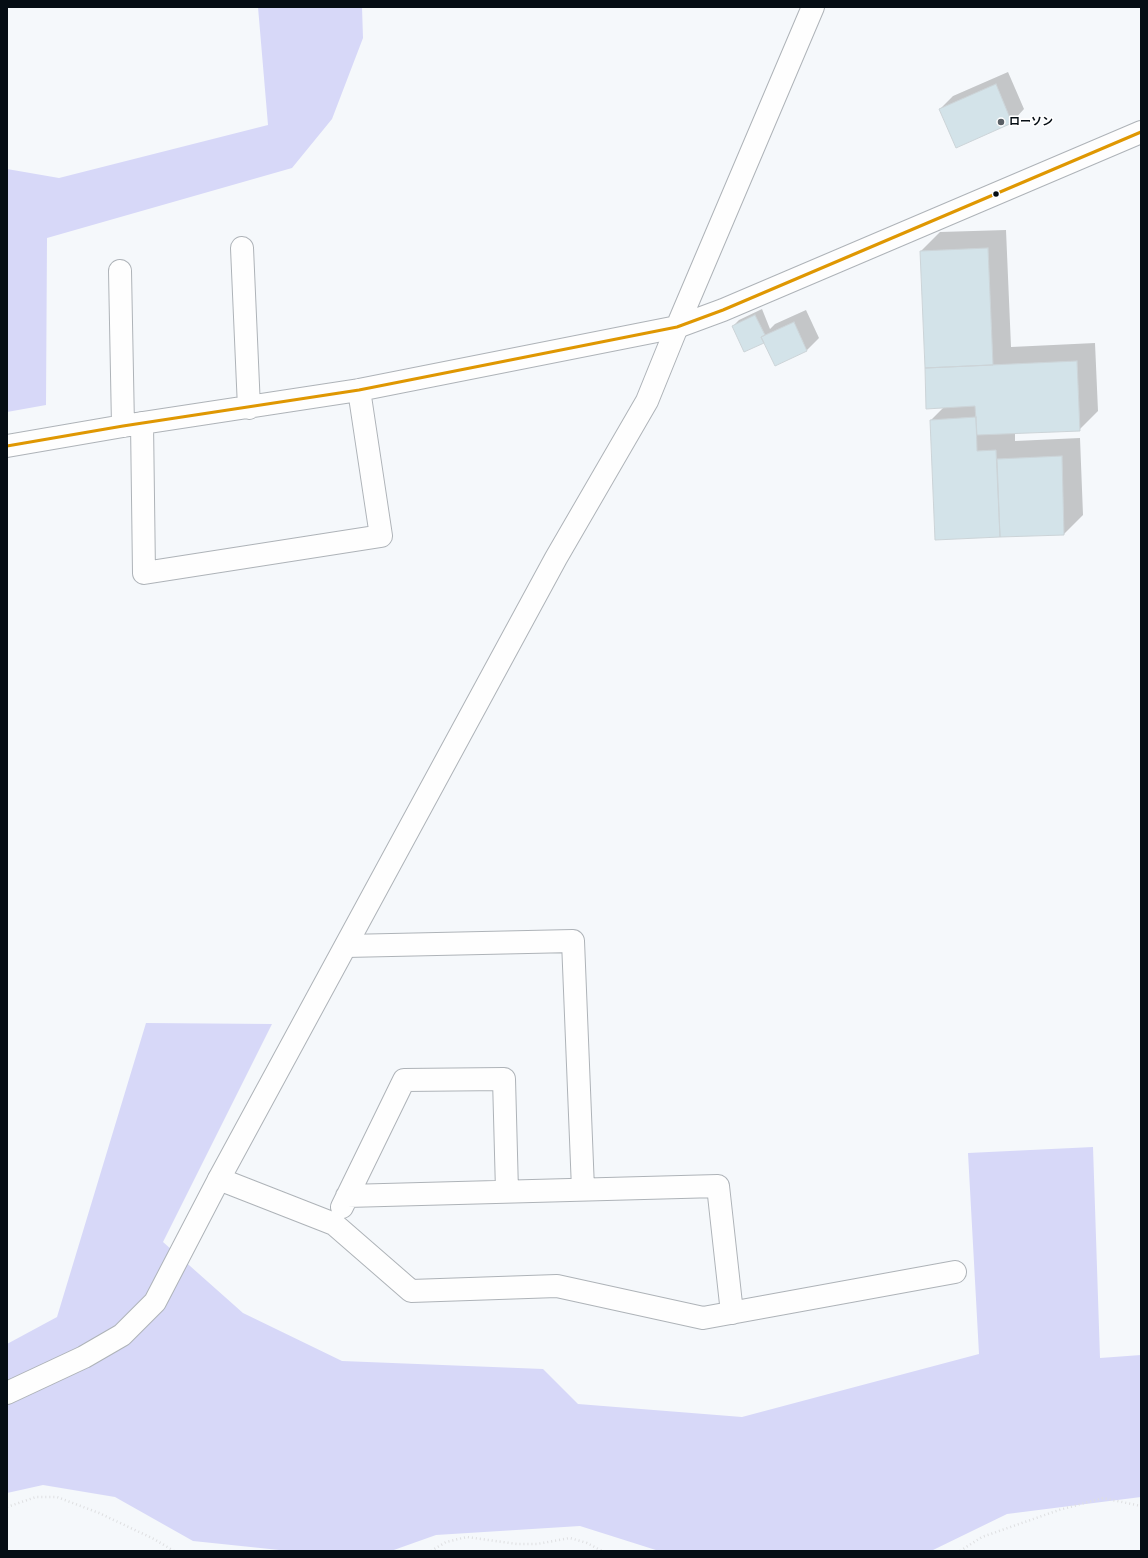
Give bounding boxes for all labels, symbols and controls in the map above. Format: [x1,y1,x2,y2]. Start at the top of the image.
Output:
place label: ローソン [1009,115,1053,129]
marker: ローソン [996,117,1006,127]
unlabelled marker [991,189,1001,199]

